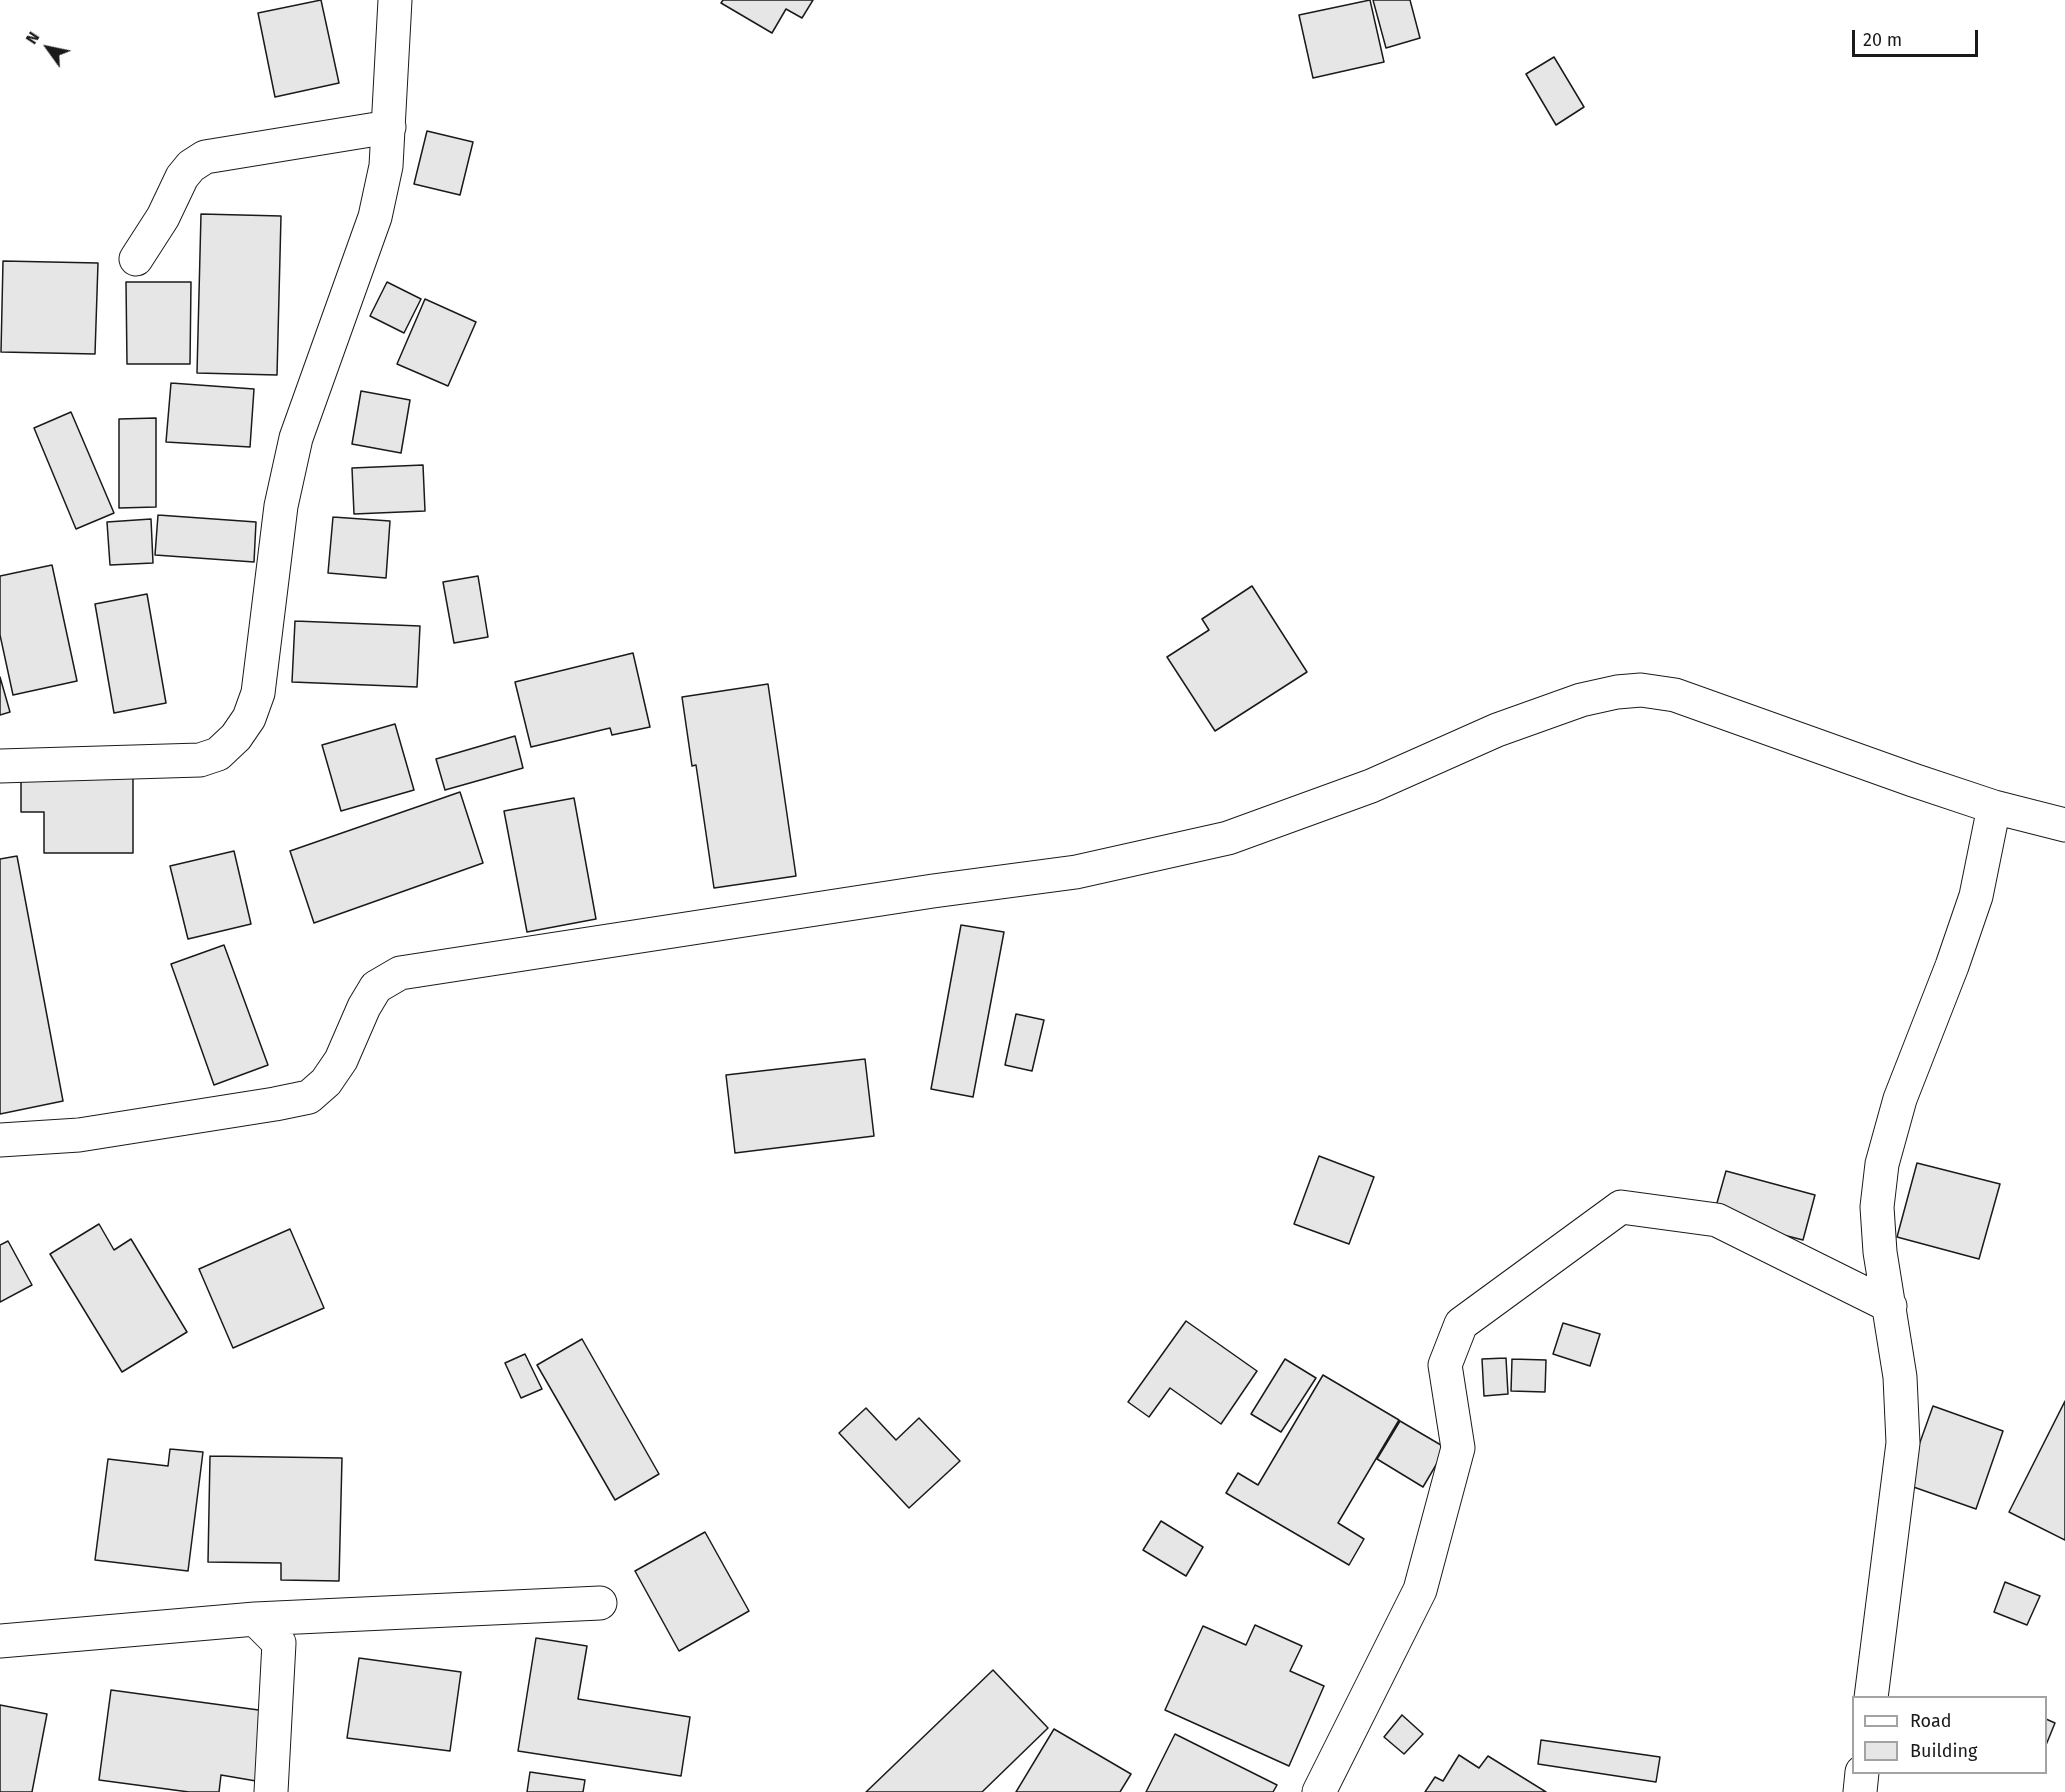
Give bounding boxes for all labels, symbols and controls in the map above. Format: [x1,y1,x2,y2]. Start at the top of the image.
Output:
north arrow [18,18,78,78]
scale bar [1855,18,1981,56]
text: N [22,28,43,48]
text: 20 m [1863,29,1902,51]
legend [1852,1696,2047,1774]
text: Road [1910,1710,1952,1732]
text: Building [1910,1740,1977,1762]

